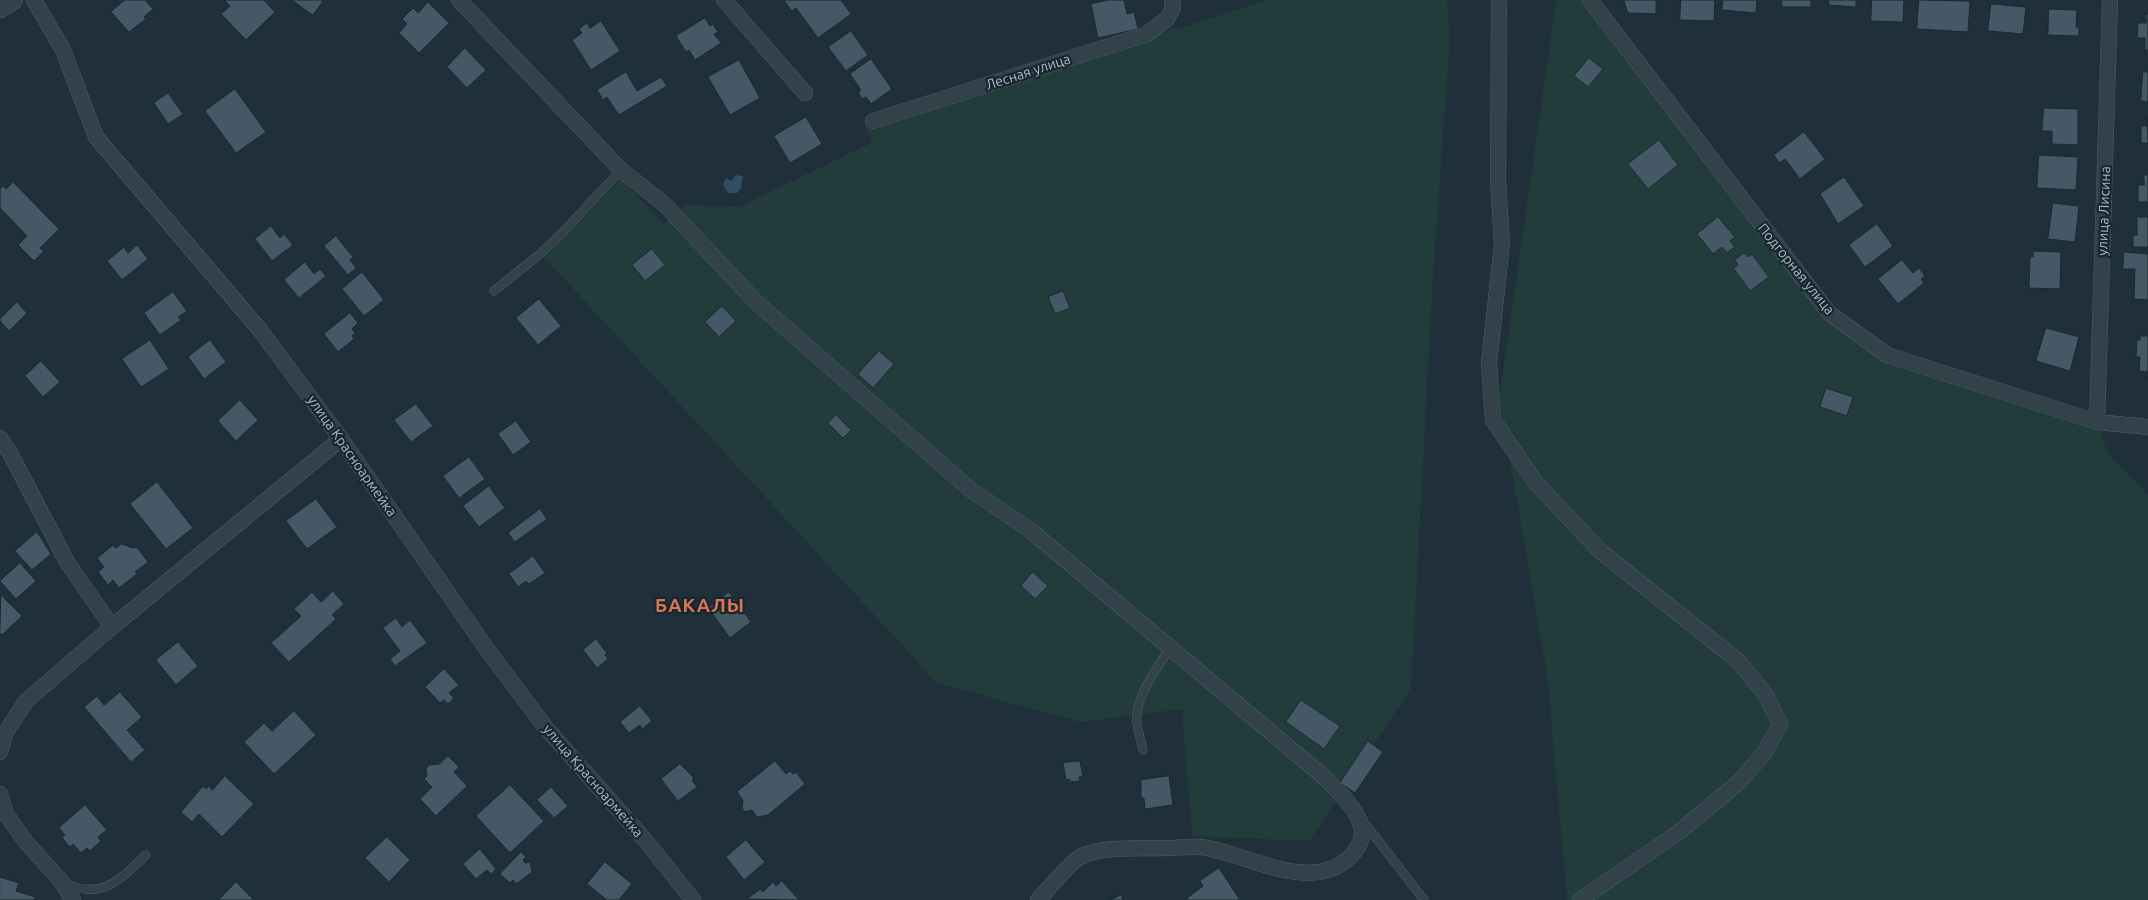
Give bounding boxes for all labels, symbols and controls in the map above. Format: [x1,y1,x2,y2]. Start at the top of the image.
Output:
street label: Лесная улица [983,50,1073,94]
street label: улица Лисина [2094,166,2114,256]
street label: Подгорная улица [1754,220,1838,318]
street label: улица Красноармейка [304,392,400,520]
district label: БАКАЛЫ [654,595,746,617]
street label: улица Красноармейка [539,721,647,841]

